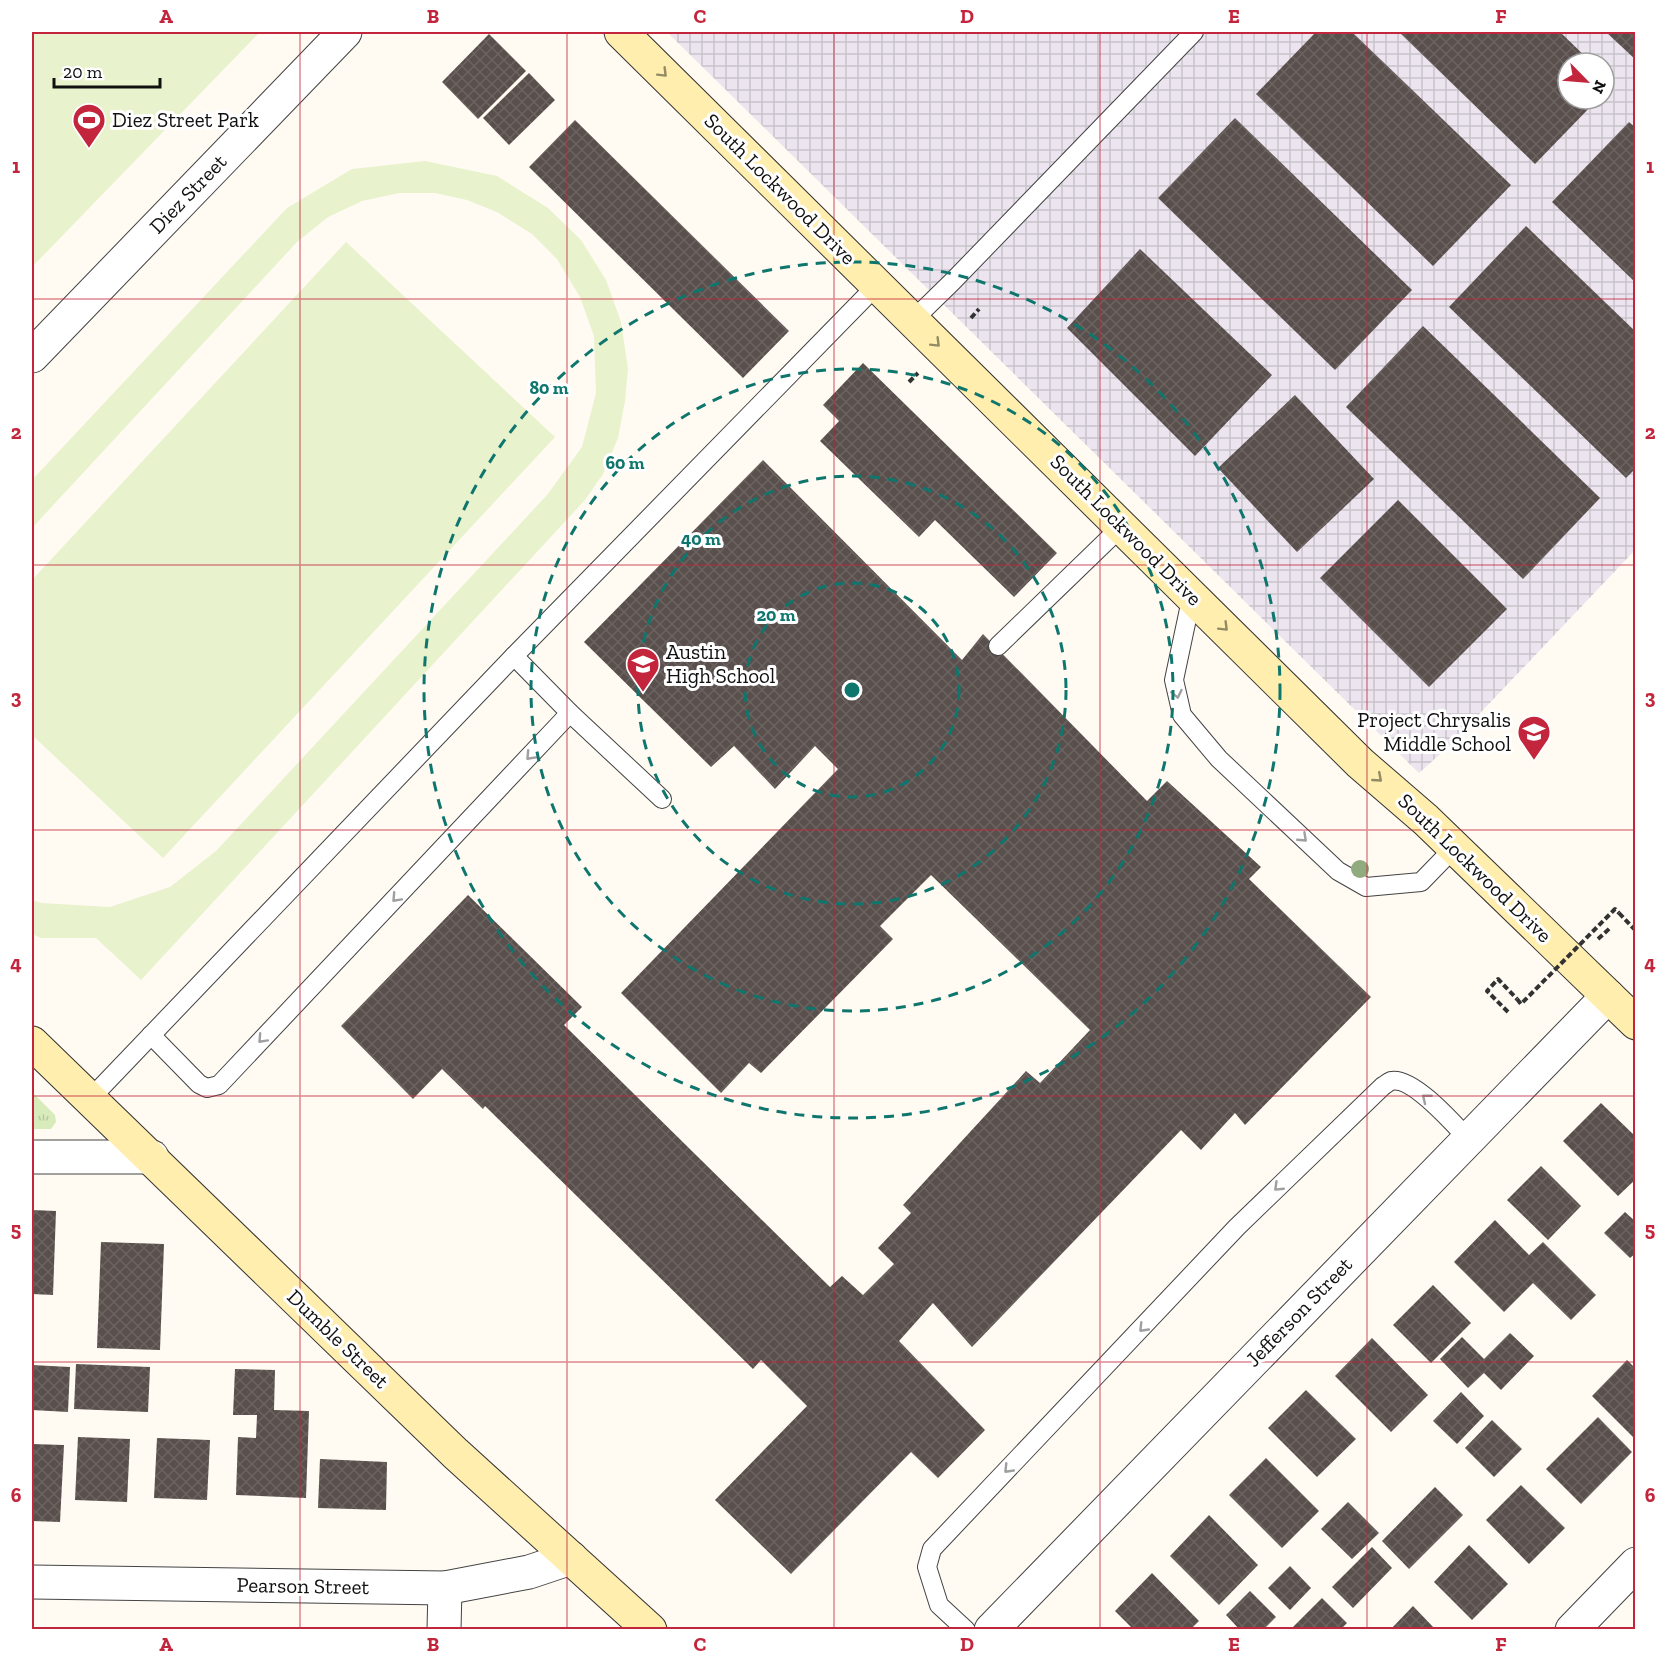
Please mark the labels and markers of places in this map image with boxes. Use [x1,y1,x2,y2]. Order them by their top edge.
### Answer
sports icon: Diez Street Park [71,102,107,149]
place label: Diez Street Park [112,107,259,132]
place label: Austin High School [666,639,776,688]
school or university icon: Austin High School [625,646,661,693]
centre of rings [842,680,862,700]
place label: Project Chrysalis Middle School [1357,707,1511,756]
school or university icon: Project Chrysalis Middle School [1516,714,1552,761]

